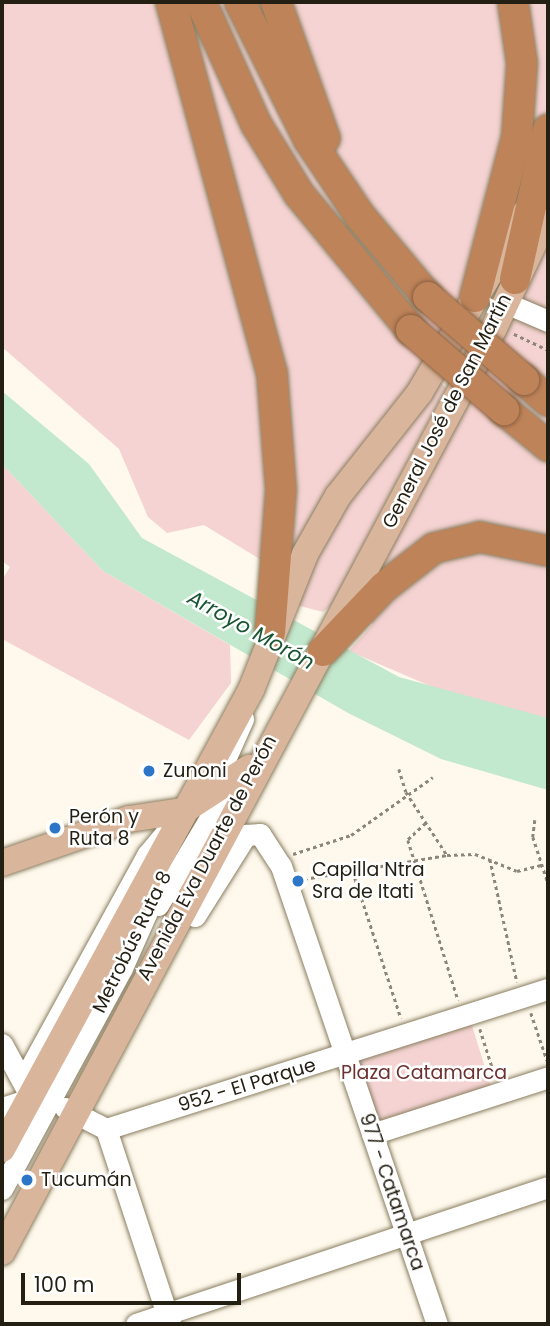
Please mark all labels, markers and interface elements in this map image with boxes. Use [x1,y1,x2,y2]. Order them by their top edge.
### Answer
street label: General José de San Martín [378,290,516,532]
water label: Arroyo Morón [183,585,319,675]
street label: Avenida Eva Duarte de Perón [133,732,281,984]
place label: Zunoni [163,760,227,782]
marker: Zunoni [141,763,157,779]
place label: Perón y Ruta 8 [69,806,139,850]
marker: Perón y Ruta 8 [47,820,63,836]
place label: Capilla Ntra Sra de Itati [312,859,424,903]
street label: Metrobús Ruta 8 [88,867,176,1017]
marker: Capilla Ntra Sra de Itati [290,873,306,889]
street label: 952 - El Parque [175,1053,319,1117]
park label: Plaza Catamarca [341,1062,507,1084]
street label: 977 - Catamarca [354,1111,430,1273]
place label: Tucumán [41,1169,132,1191]
marker: Tucumán [19,1172,35,1188]
scale bar [24,1260,245,1304]
text: 100 m [34,1270,94,1299]

